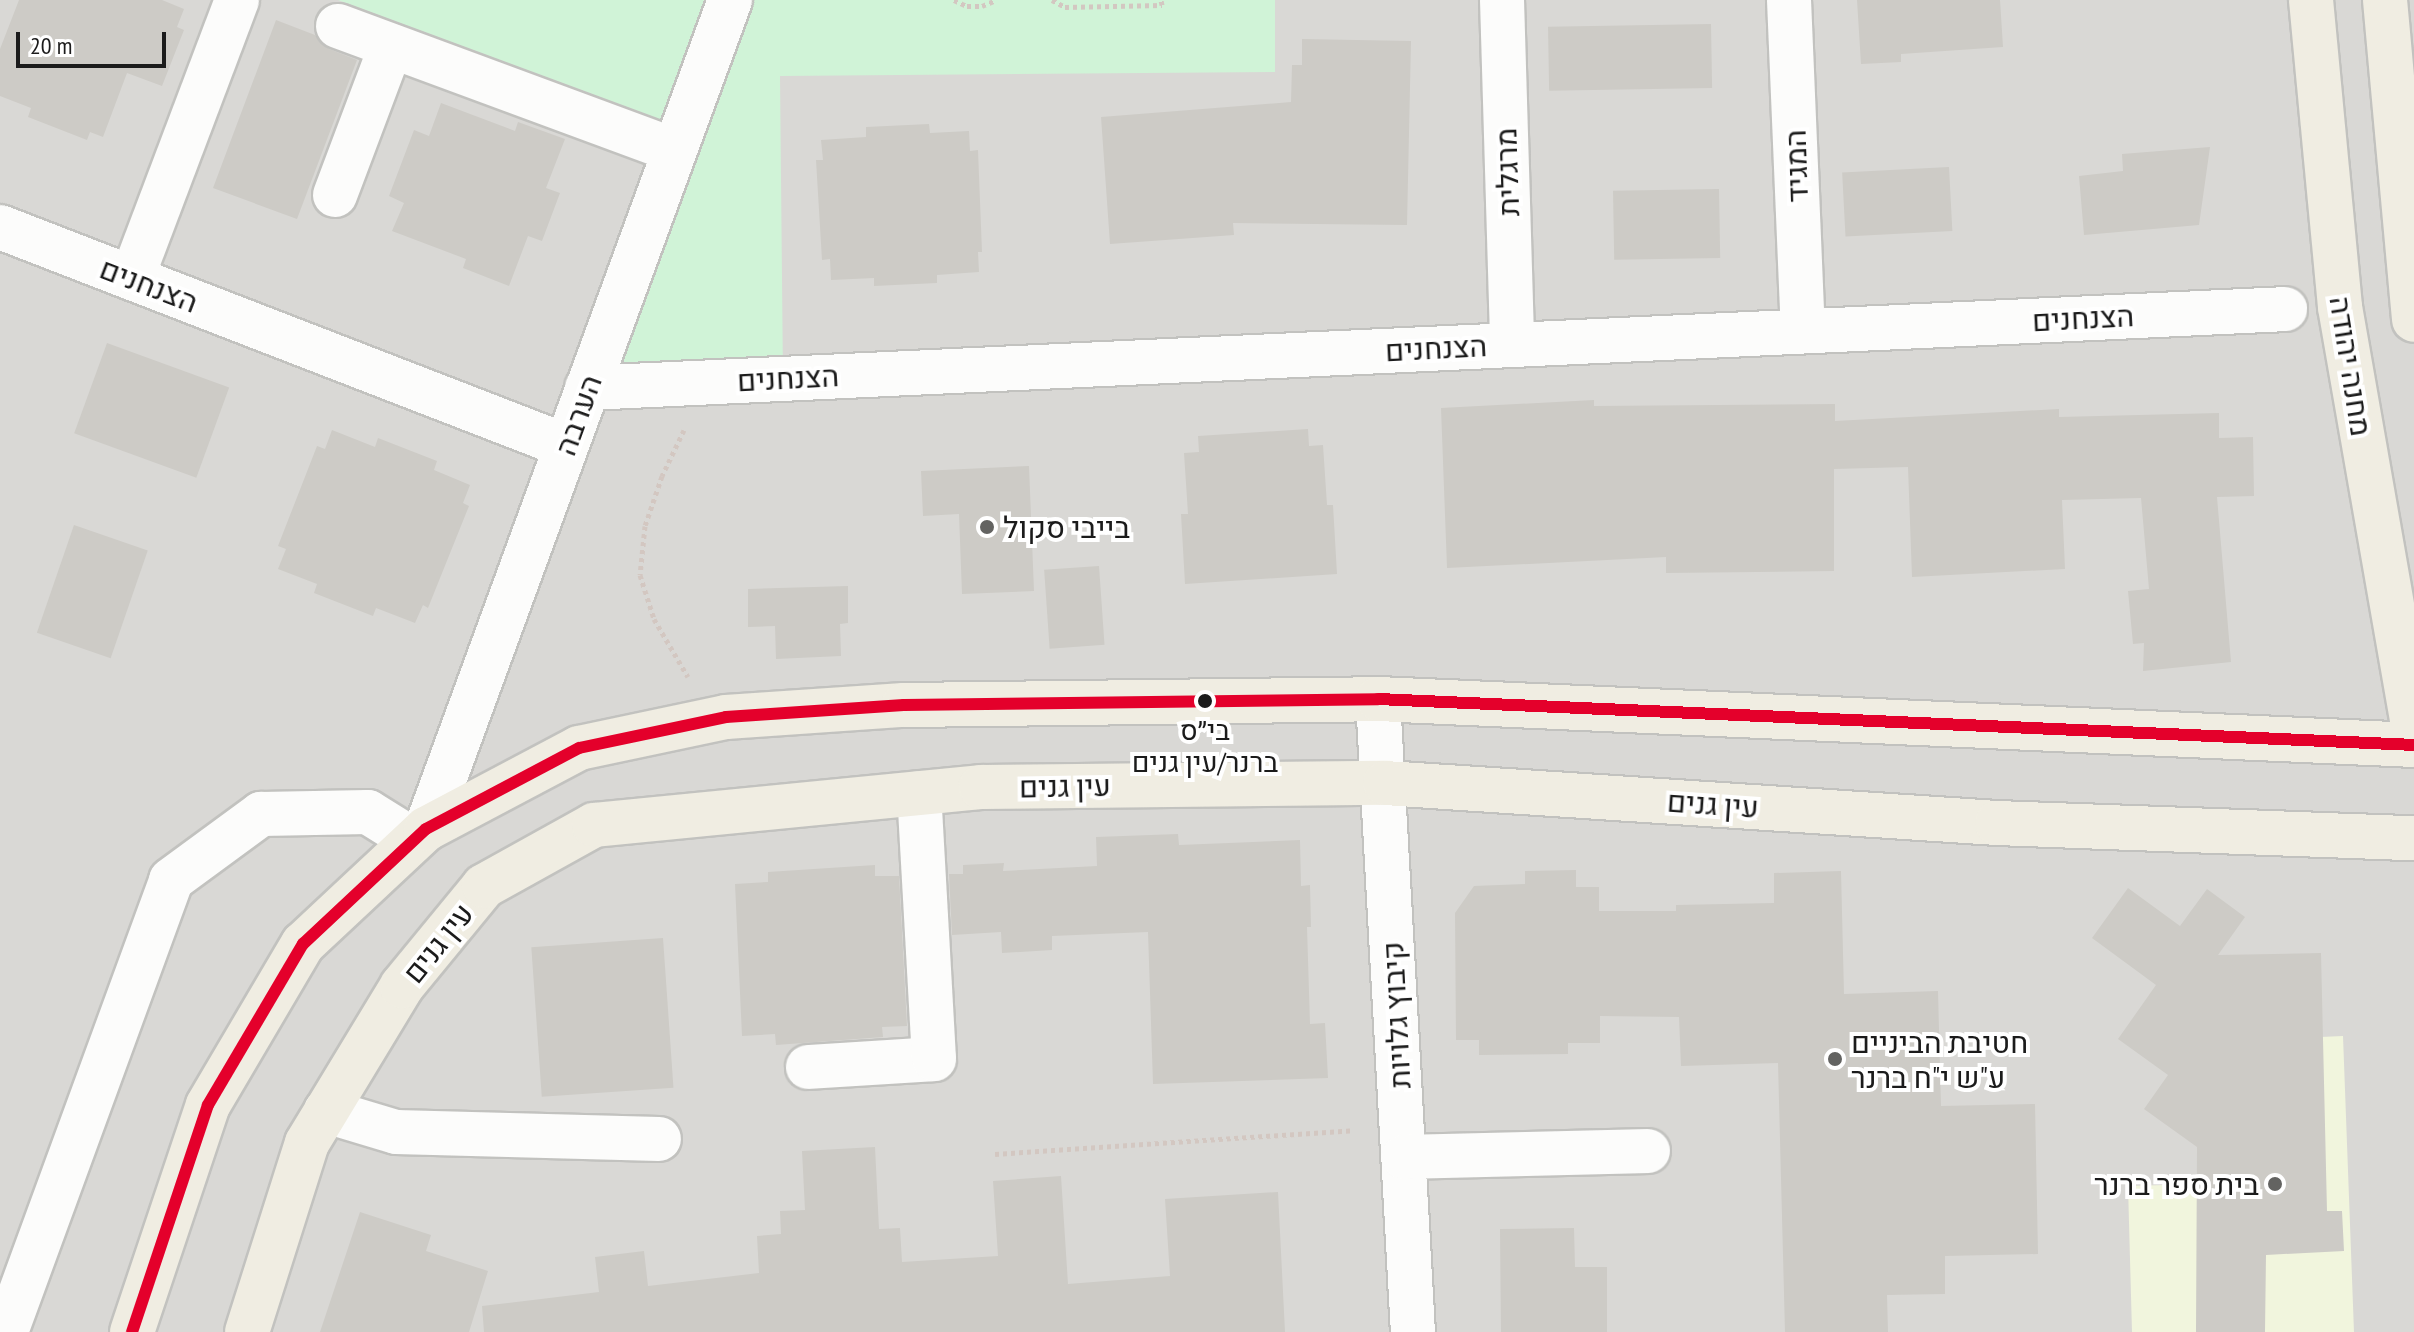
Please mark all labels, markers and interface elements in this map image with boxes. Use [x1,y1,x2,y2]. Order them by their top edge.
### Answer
scale bar [20,16,170,66]
text: 20 m [30,30,72,61]
street label: מרגלית [1487,127,1527,217]
street label: המגיד [1777,129,1815,203]
street label: הצנחנים [95,250,203,320]
street label: מחנה יהודה [2322,294,2380,438]
street label: הצנחנים [2031,297,2135,339]
street label: הצנחנים [1384,327,1488,369]
street label: הצנחנים [736,357,840,399]
street label: הערבה [547,370,609,460]
place label: בייבי סקול [1003,509,1130,545]
marker: בייבי סקול [978,518,996,536]
marker: בי״ס ברנר/עין גנים [1197,693,1213,709]
place label: בי״ס ברנר/עין גנים [1132,713,1278,779]
street label: עין גנים [1019,767,1111,805]
street label: עין גנים [1666,783,1760,825]
street label: עין גנים [395,896,481,990]
street label: קיבוץ גלויות [1374,941,1418,1089]
place label: חטיבת הביניים ע"ש י"ח ברנר [1851,1024,2028,1094]
marker: חטיבת הביניים ע"ש י"ח ברנר [1826,1050,1844,1068]
place label: בית ספר ברנר [2094,1166,2259,1202]
marker: בית ספר ברנר [2266,1175,2284,1193]

